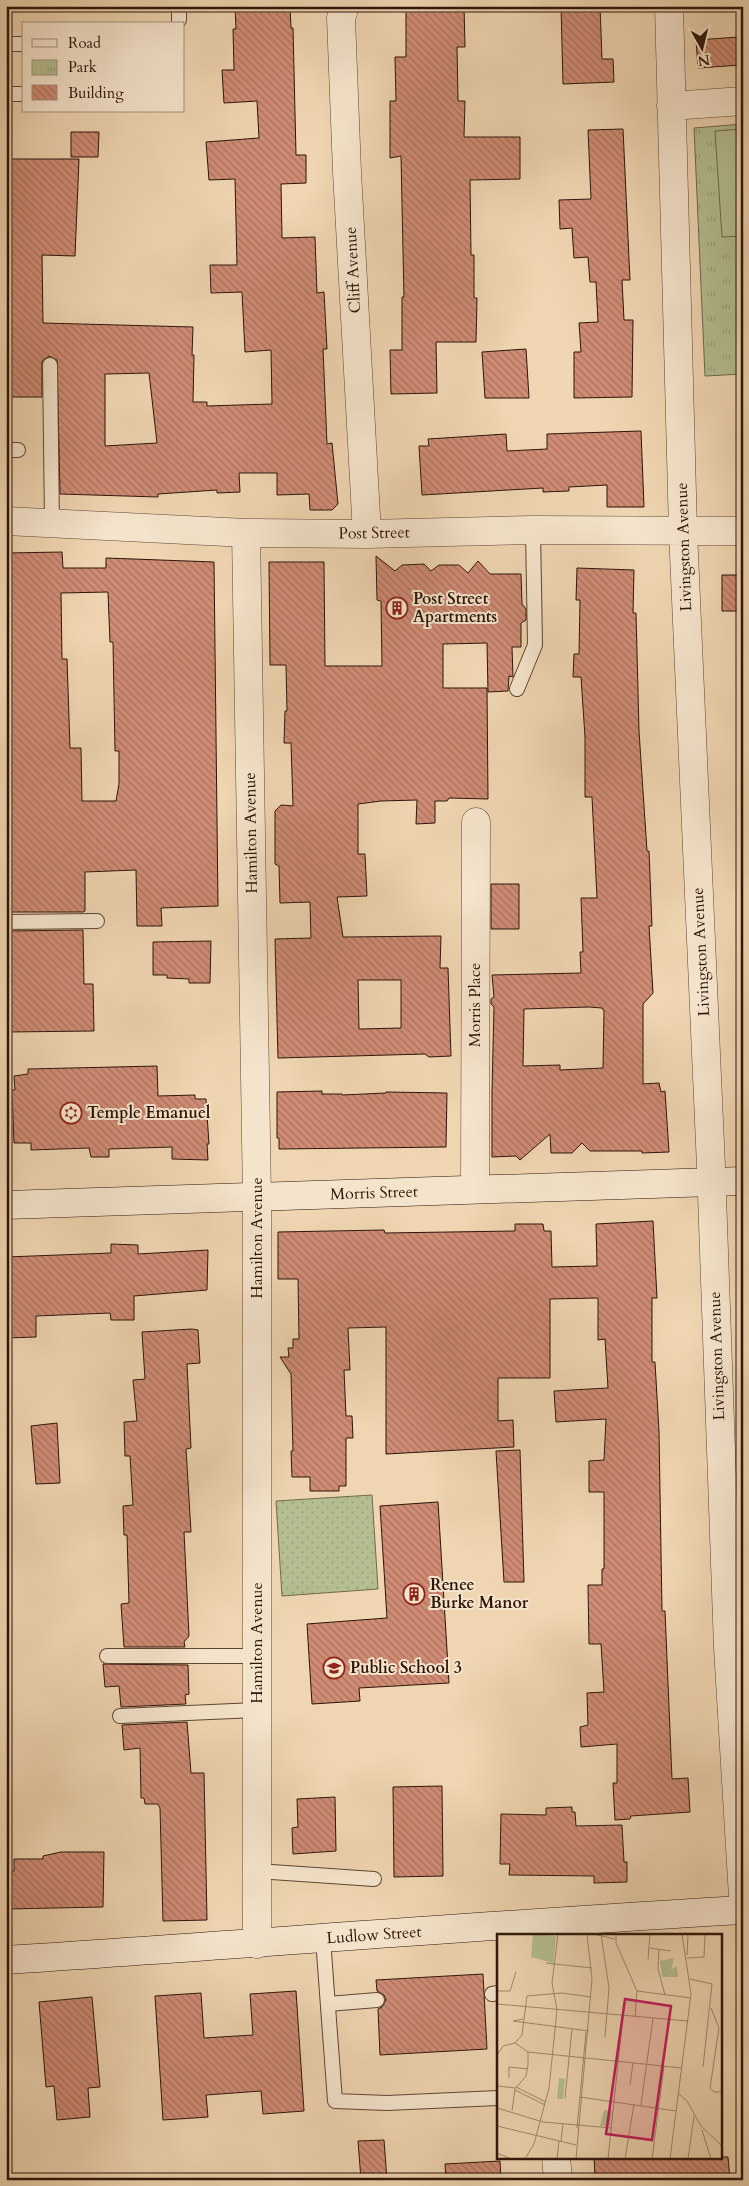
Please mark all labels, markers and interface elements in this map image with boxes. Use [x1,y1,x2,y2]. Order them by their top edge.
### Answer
legend [22,22,185,112]
north arrow [676,22,726,72]
text: Road [68,33,101,53]
text: N [696,50,711,71]
text: Park [68,57,97,77]
text: Building [68,83,124,103]
street label: Cliff Avenue [340,226,366,314]
street label: Livingston Avenue [671,482,697,612]
street label: Post Street [338,521,410,545]
place label: Post Street Apartments [413,588,497,628]
building icon: Post Street Apartments [385,596,409,620]
street label: Hamilton Avenue [239,772,263,894]
street label: Livingston Avenue [687,887,715,1017]
street label: Morris Place [464,963,486,1047]
synagogue icon: Temple Emanuel [59,1101,83,1125]
place label: Temple Emanuel [87,1102,211,1124]
street label: Hamilton Avenue [246,1177,268,1299]
street label: Morris Street [330,1180,418,1206]
street label: Livingston Avenue [704,1291,730,1421]
place label: Renee Burke Manor [430,1574,529,1614]
street label: Hamilton Avenue [246,1582,268,1704]
building icon: Renee Burke Manor [402,1582,426,1606]
school or university icon: Public School 3 [322,1656,346,1680]
place label: Public School 3 [350,1657,462,1679]
street label: Ludlow Street [326,1921,422,1949]
inset map [497,1934,722,2158]

